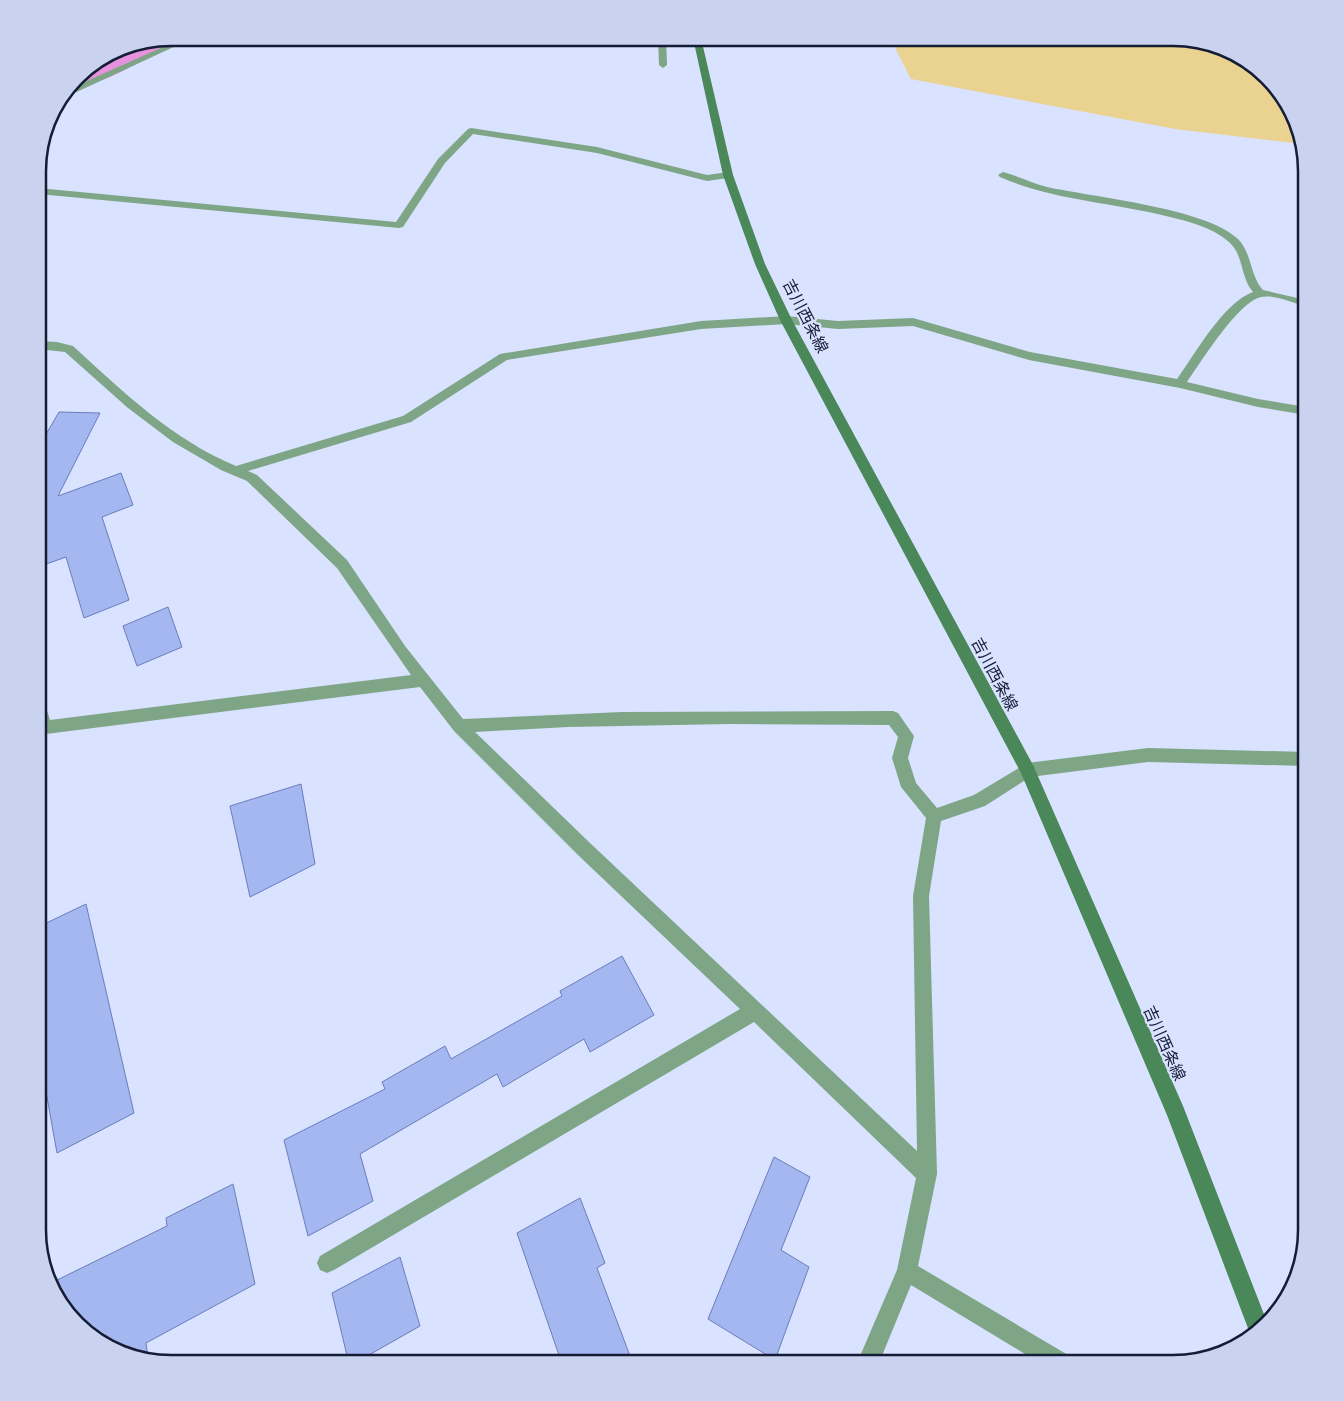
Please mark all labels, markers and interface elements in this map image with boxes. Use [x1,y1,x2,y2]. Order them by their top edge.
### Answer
street label: 吉川西条線 [779,276,833,356]
street label: 吉川西条線 [967,634,1023,714]
street label: 吉川西条線 [1140,1002,1190,1084]

